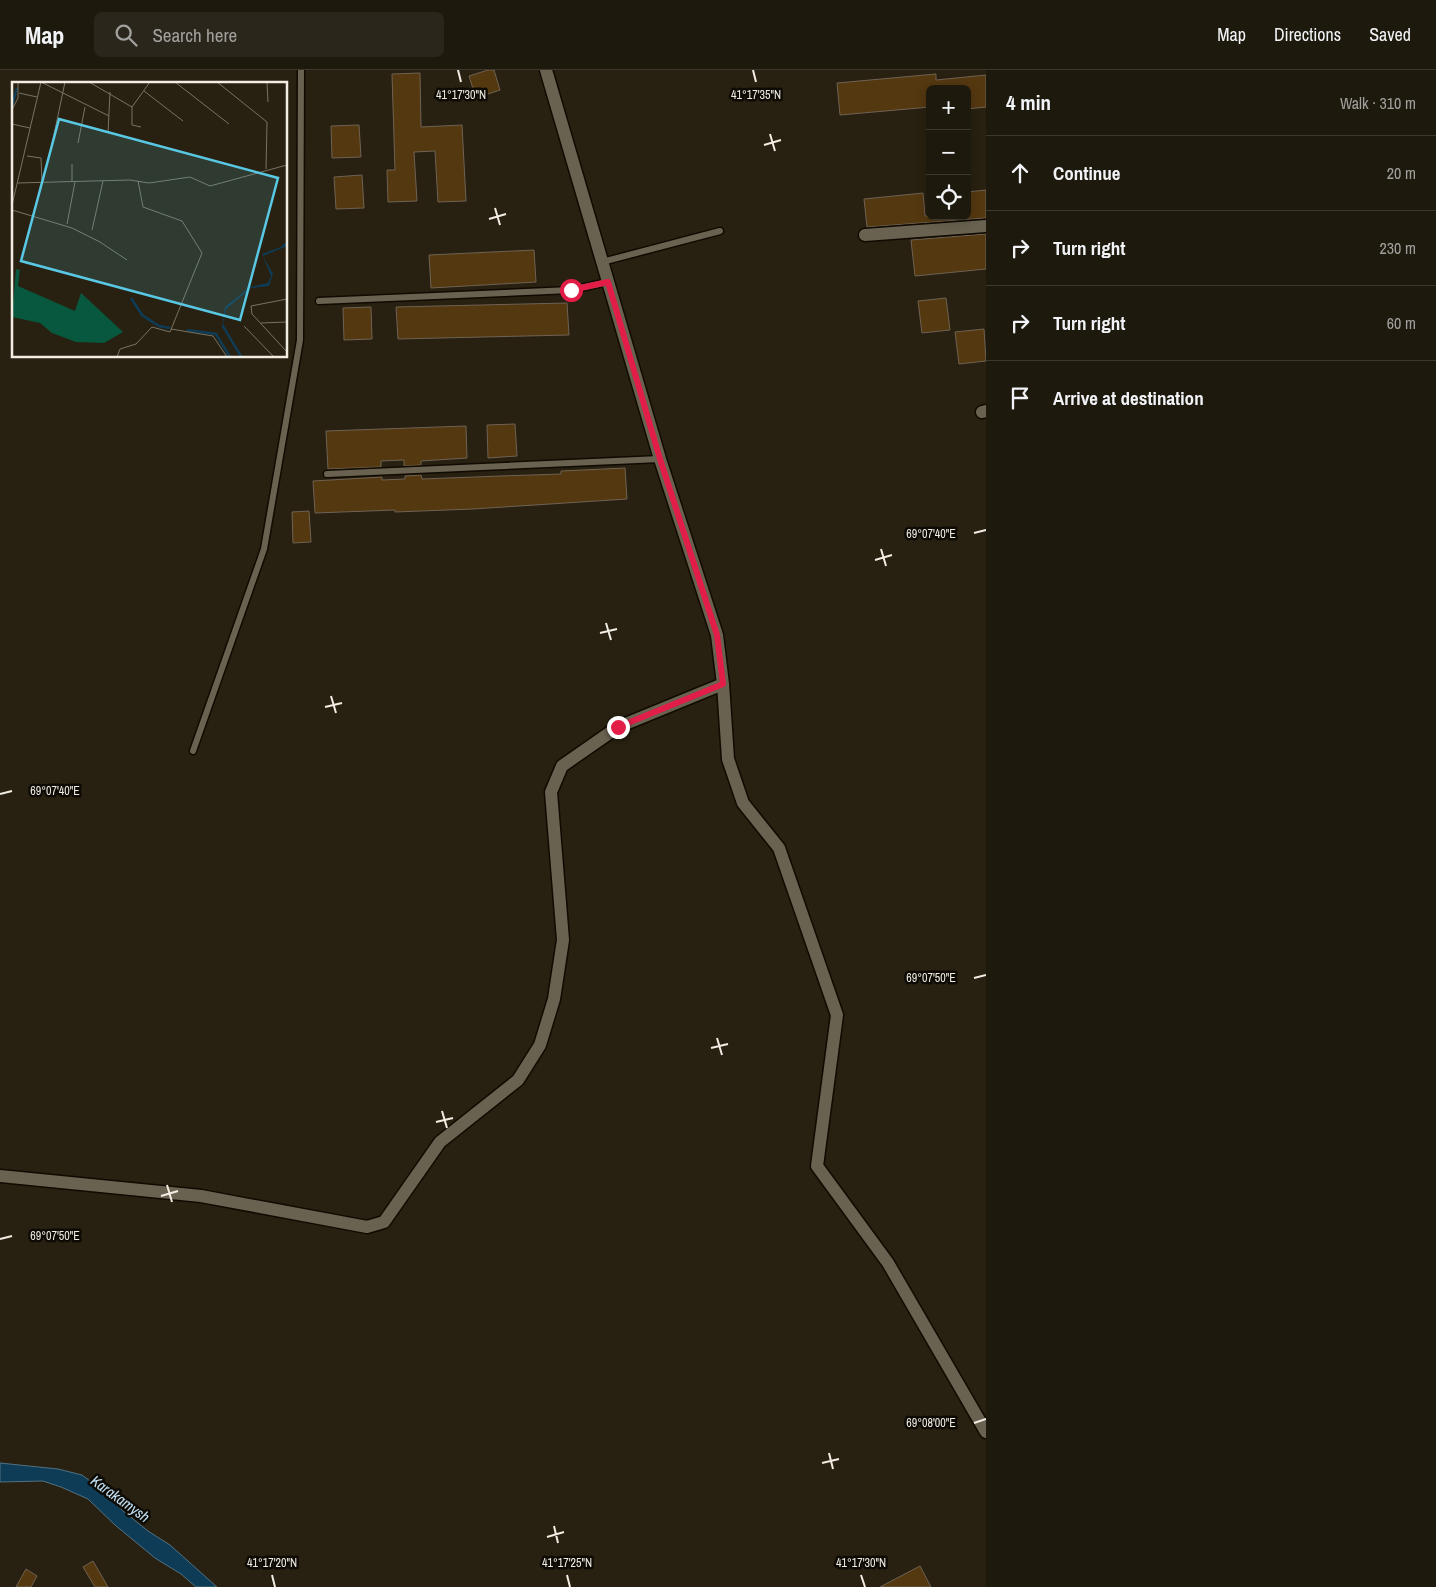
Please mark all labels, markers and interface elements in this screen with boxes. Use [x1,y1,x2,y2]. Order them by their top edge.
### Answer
search box [94,12,444,57]
text: Map [25,19,64,51]
icon: search [112,21,140,49]
text: Search here [152,22,237,48]
text: Map [1217,22,1246,47]
text: Directions [1274,22,1341,47]
text: Saved [1369,22,1411,47]
inset map [12,82,288,358]
map controls [926,85,971,220]
button: + [926,85,971,130]
text: 41°17'30"N [436,87,486,103]
text: 41°17'35"N [731,87,781,103]
text: 4 min [1006,88,1051,117]
text: Walk · 310 m [1340,92,1416,114]
button: − [926,130,971,175]
icon: ahead [1006,159,1034,187]
text: Continue [1053,160,1121,186]
text: 20 m [1387,162,1416,184]
button: locate [926,175,971,220]
icon: right [1006,234,1034,262]
text: Turn right [1053,235,1125,261]
text: 230 m [1380,237,1416,259]
route start [560,279,583,302]
icon: right [1006,309,1034,337]
text: Turn right [1053,310,1125,336]
text: 60 m [1387,312,1416,334]
icon: arrive [1006,384,1034,412]
text: Arrive at destination [1053,385,1204,411]
text: 69°07'40"E [906,526,956,542]
route end [607,716,630,739]
text: 69°07'40"E [30,783,80,799]
text: 69°07'50"E [906,970,956,986]
text: 69°07'50"E [30,1228,80,1244]
text: 69°08'00"E [906,1415,956,1431]
water label: Karakamysh [86,1470,154,1527]
text: 41°17'20"N [247,1555,297,1571]
text: 41°17'25"N [542,1555,592,1571]
text: 41°17'30"N [836,1555,886,1571]

